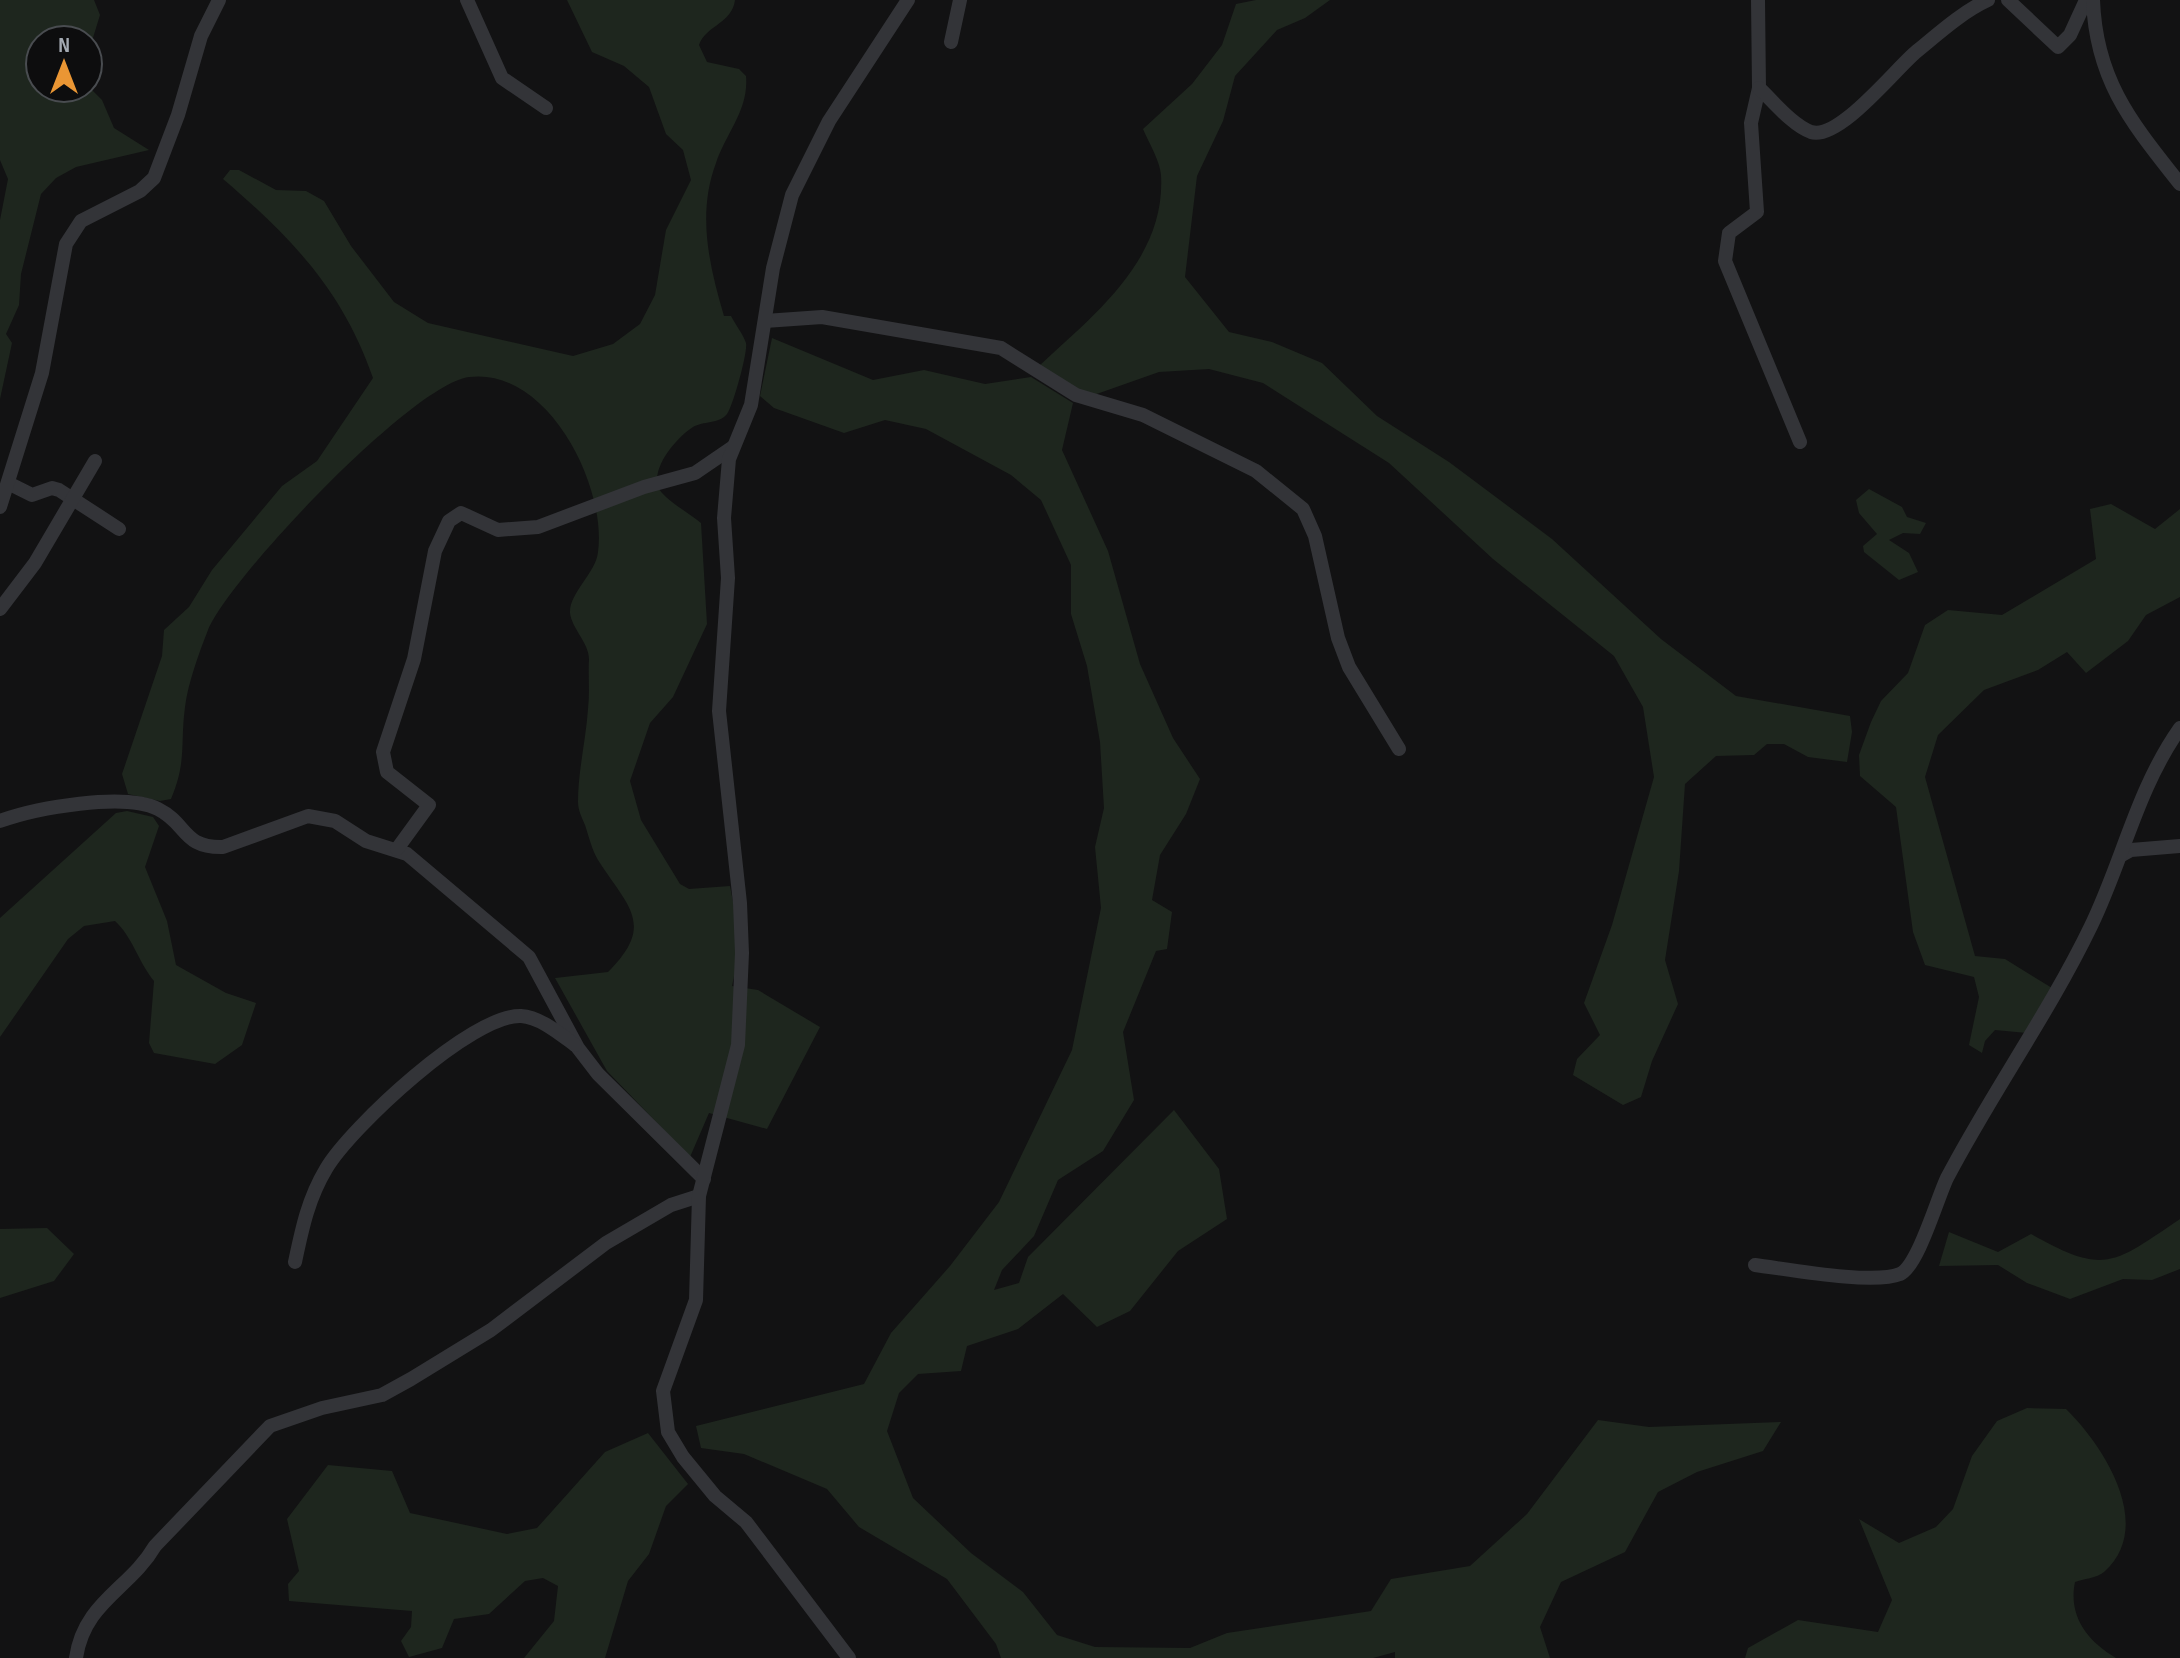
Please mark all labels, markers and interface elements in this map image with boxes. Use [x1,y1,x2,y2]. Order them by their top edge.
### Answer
north arrow [24,24,104,104]
text: N [58,32,70,59]

